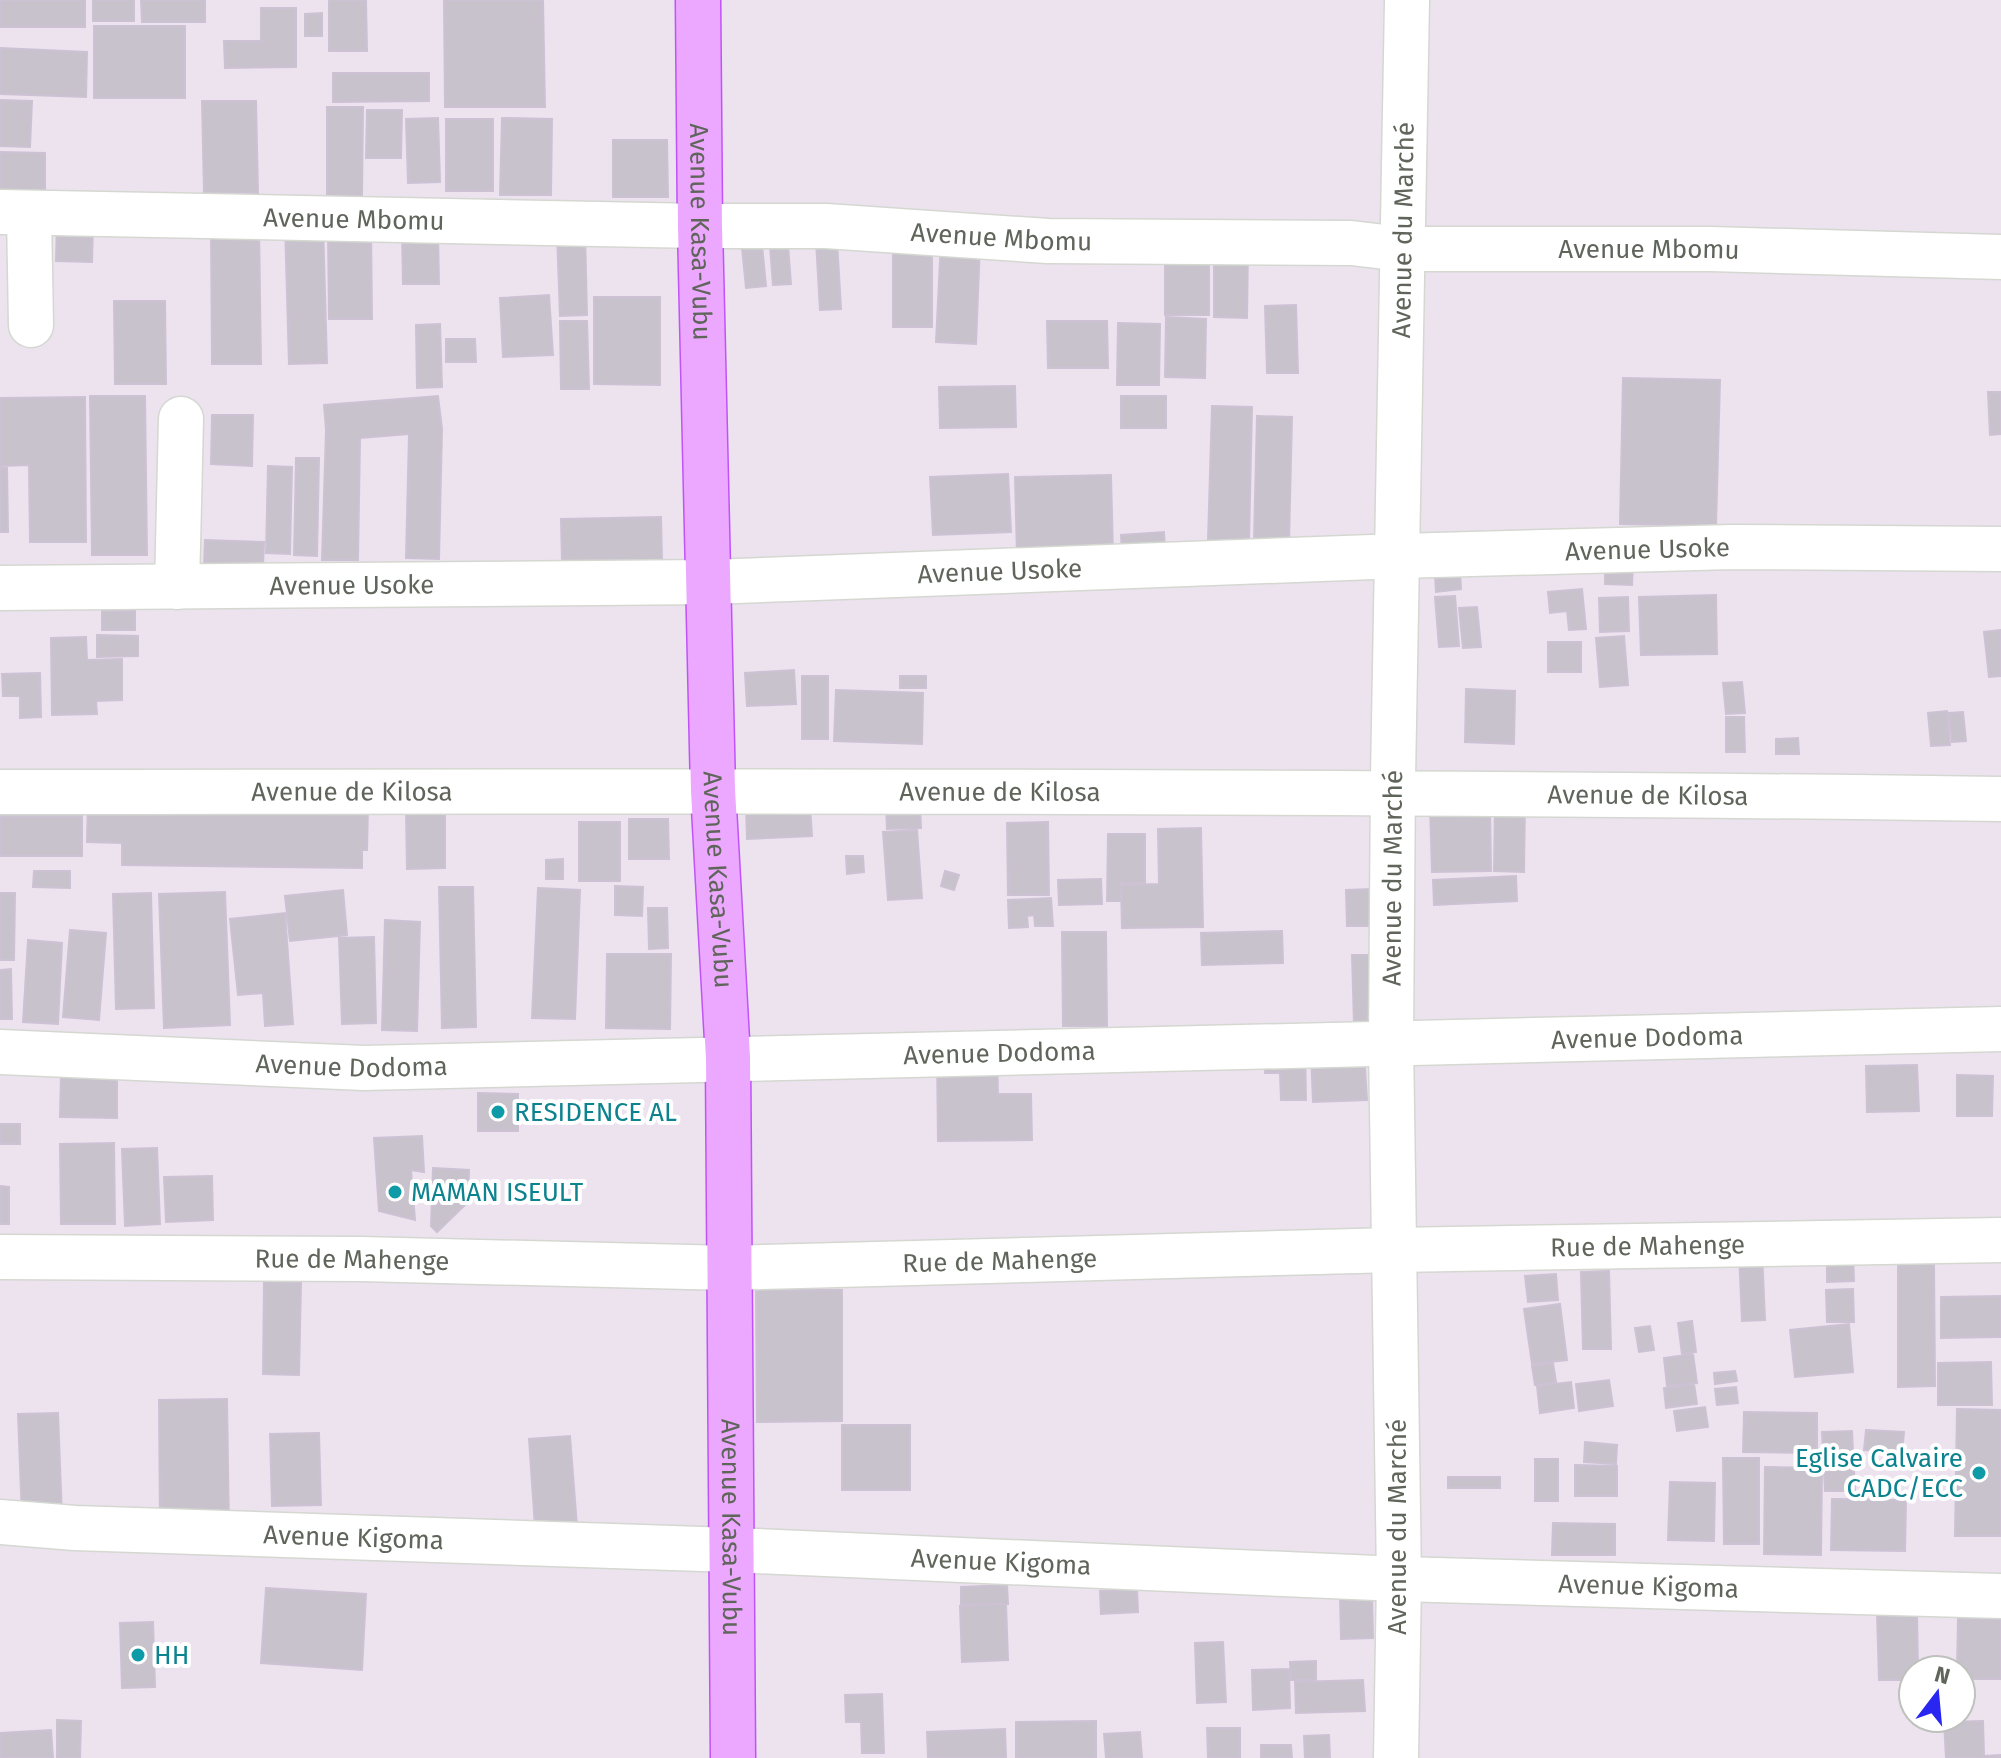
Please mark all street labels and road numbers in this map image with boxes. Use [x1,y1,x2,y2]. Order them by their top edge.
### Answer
street label: Avenue du Marché [1385,122,1420,339]
street label: Avenue Kasa-Vubu [684,123,718,341]
street label: Avenue Mbomu [263,202,445,236]
street label: Avenue Mbomu [910,216,1092,257]
street label: Avenue Mbomu [1558,233,1740,265]
street label: Avenue Usoke [1565,532,1730,567]
street label: Avenue Usoke [917,552,1083,590]
street label: Avenue Usoke [269,569,435,601]
street label: Avenue du Marché [1376,770,1409,986]
street label: Avenue Kasa-Vubu [697,771,740,989]
street label: Avenue de Kilosa [251,776,453,807]
street label: Avenue de Kilosa [899,776,1101,808]
street label: Avenue de Kilosa [1547,779,1749,812]
street label: Avenue Dodoma [1551,1020,1744,1055]
street label: Avenue Dodoma [903,1035,1096,1071]
street label: Avenue Dodoma [255,1048,448,1084]
street label: Rue de Mahenge [1550,1229,1745,1263]
street label: Rue de Mahenge [254,1243,450,1277]
street label: Rue de Mahenge [902,1243,1098,1279]
street label: Avenue Kasa-Vubu [715,1419,748,1636]
street label: Avenue du Marché [1382,1419,1413,1635]
street label: Avenue Kigoma [263,1519,444,1556]
street label: Avenue Kigoma [910,1542,1092,1581]
street label: Avenue Kigoma [1558,1568,1739,1604]

